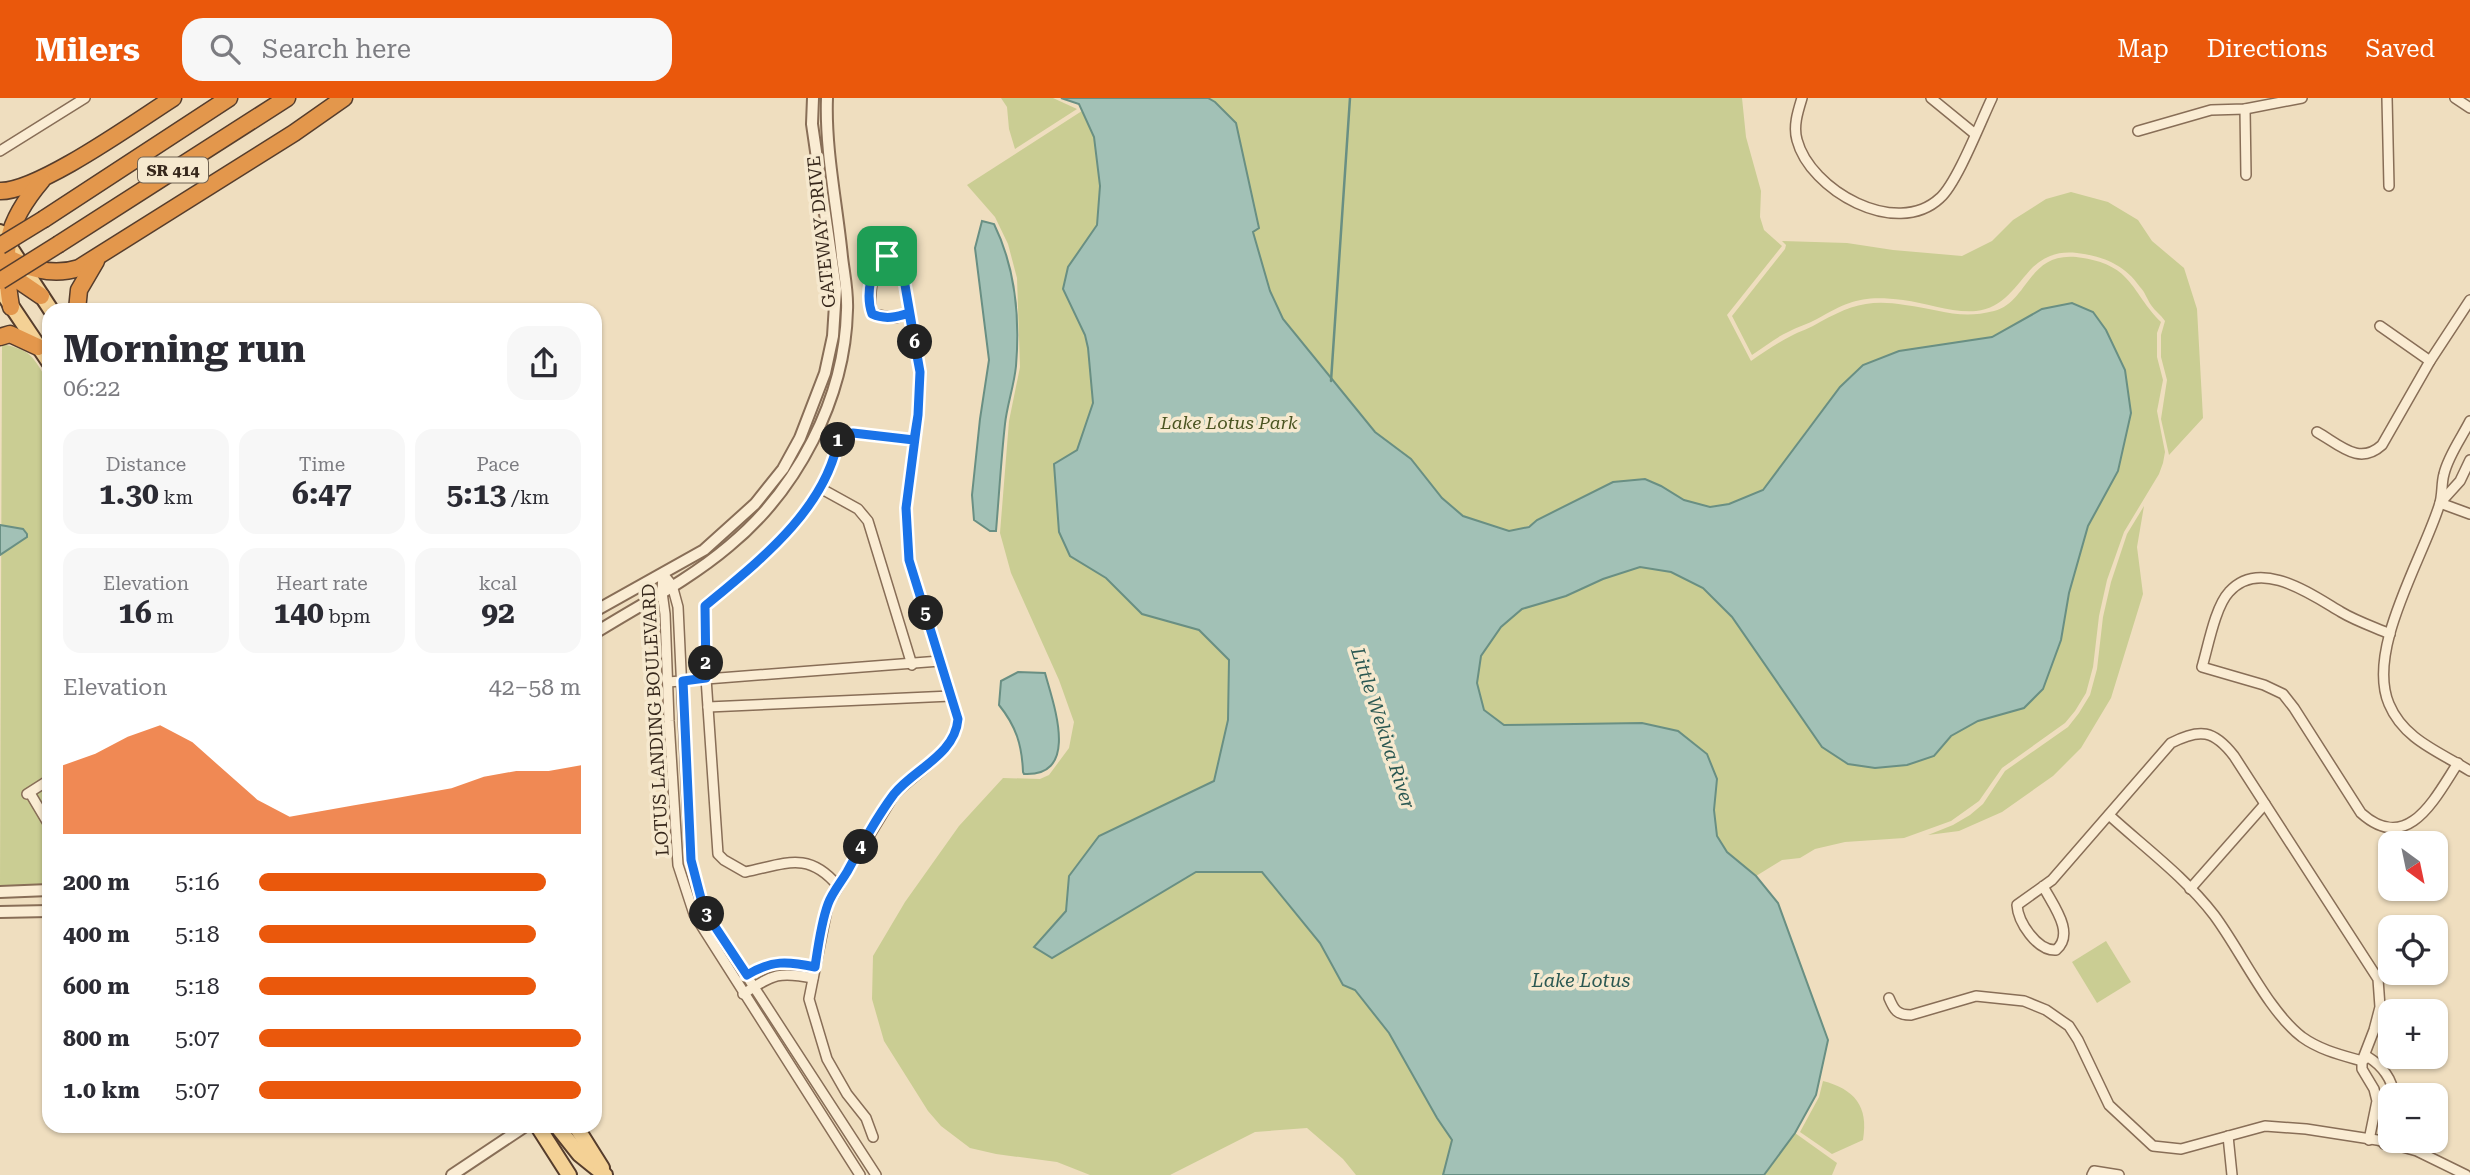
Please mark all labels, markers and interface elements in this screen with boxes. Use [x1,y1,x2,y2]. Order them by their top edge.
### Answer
search box [182,18,672,81]
text: Milers [35,30,140,69]
icon: search [206,30,244,68]
text: Search here [262,34,411,64]
text: Map [2117,35,2169,63]
text: Directions [2207,35,2327,63]
text: Saved [2365,35,2435,63]
street label: GATEWAY DRIVE [803,155,839,309]
road number: SR 414 [138,158,208,183]
pin [857,226,917,286]
icon: arrive [868,237,906,275]
pin: 6 [898,324,932,360]
button: share [507,326,581,400]
text: Morning run [63,327,306,371]
text: 6 [909,330,920,353]
text: 06:22 [63,375,120,402]
park label: Lake Lotus Park [1160,412,1298,433]
pin: 1 [820,422,856,458]
text: 1 [832,428,843,451]
text: Distance [106,453,186,476]
text: Time [299,453,345,476]
text: Pace [477,453,519,476]
text: 1.30 [99,476,159,511]
text: 6:47 [292,476,352,511]
text: 5:13 [447,476,506,511]
text: km [159,486,193,509]
text: /km [506,486,549,509]
text: Elevation [103,572,189,595]
text: Heart rate [276,572,368,595]
text: kcal [479,572,517,595]
street label: LOTUS LANDING BOULEVARD [637,583,673,857]
text: 16 [118,595,152,630]
text: 140 [273,595,324,630]
text: 92 [481,595,515,630]
pin: 5 [908,596,944,630]
text: 5 [920,601,931,624]
text: m [152,605,174,628]
text: bpm [324,605,371,628]
water label: Little Wekiva River [1346,643,1420,812]
pin: 2 [688,646,724,680]
text: 2 [700,651,711,674]
text: Elevation [63,674,167,701]
text: 42–58 m [489,674,581,701]
pin: 4 [844,830,878,864]
north arrow [2378,831,2448,901]
map controls [2378,831,2448,1153]
text: 4 [855,835,866,858]
text: 200 m [63,869,130,896]
text: 5:16 [175,869,220,896]
pin: 3 [690,896,724,932]
text: 3 [701,902,712,925]
button: locate [2378,915,2448,985]
text: 400 m [63,921,130,948]
text: 5:18 [175,921,220,948]
water label: Lake Lotus [1531,969,1630,992]
text: 600 m [63,973,130,1000]
text: 5:18 [175,973,220,1000]
button: + [2378,999,2448,1069]
text: 800 m [63,1025,130,1052]
text: 5:07 [175,1025,220,1052]
text: 1.0 km [63,1077,140,1104]
text: 5:07 [175,1077,220,1104]
button: − [2378,1083,2448,1153]

